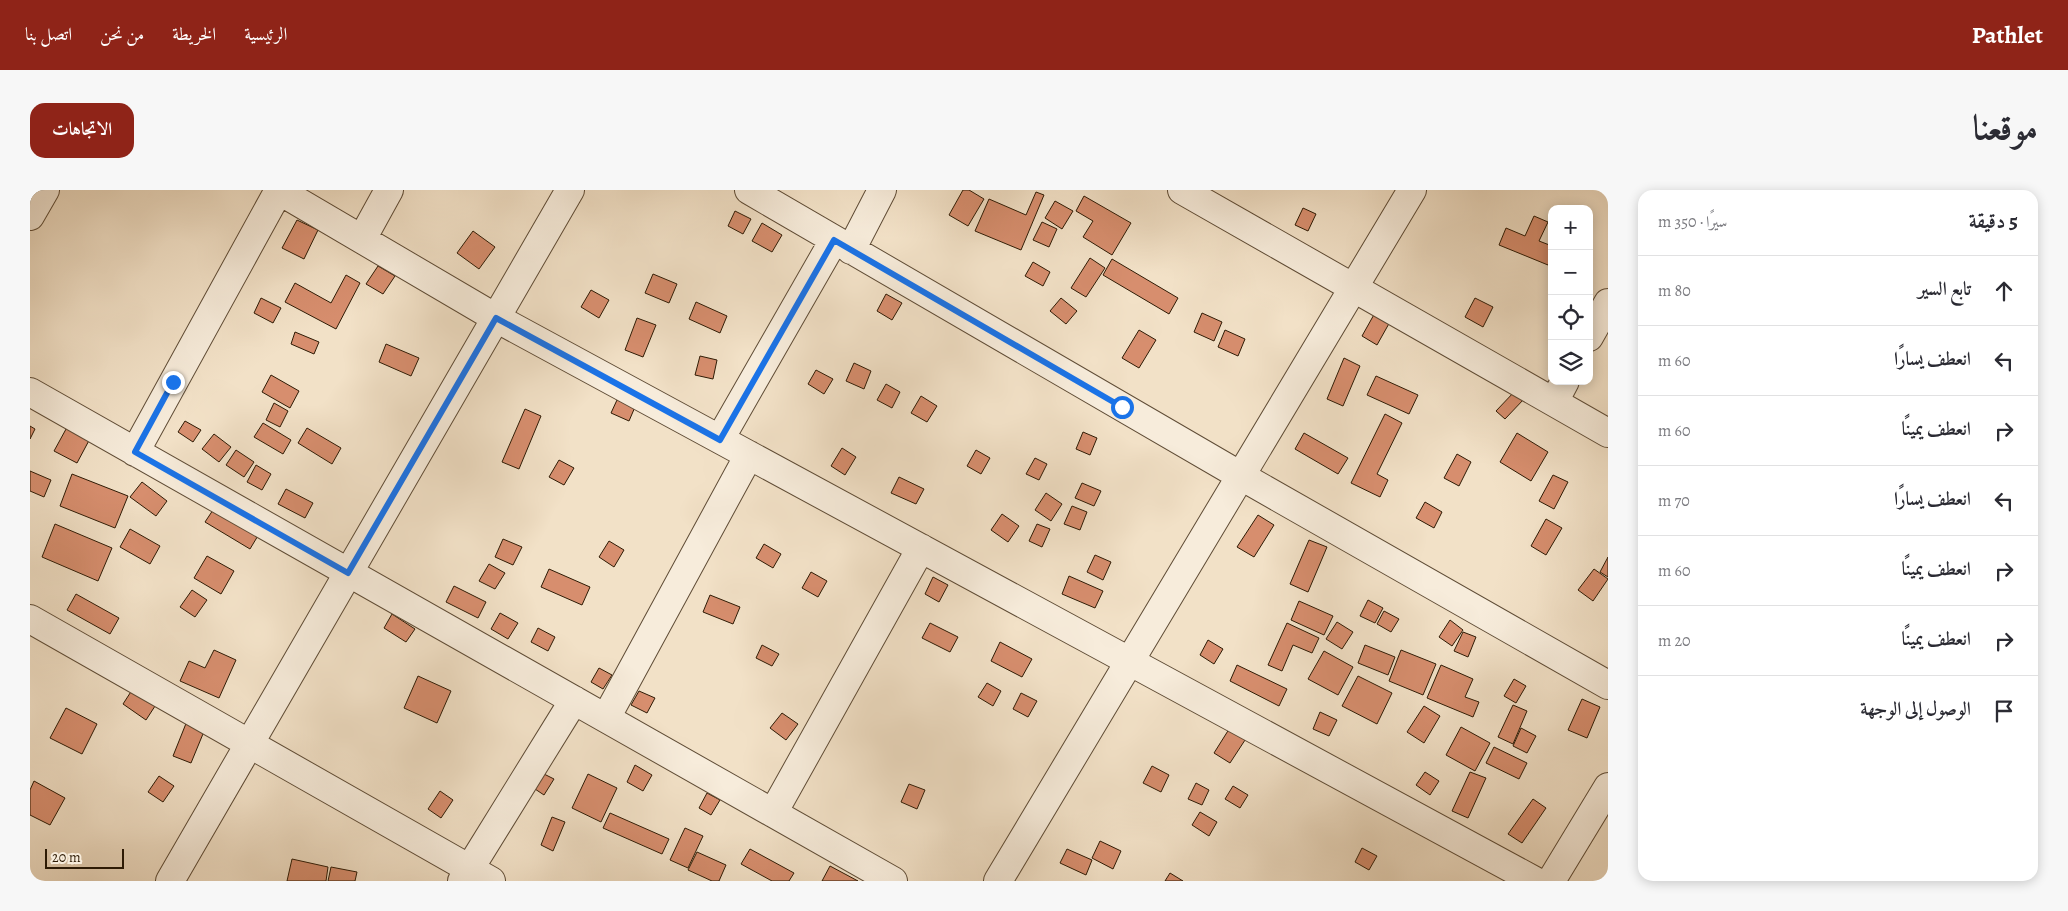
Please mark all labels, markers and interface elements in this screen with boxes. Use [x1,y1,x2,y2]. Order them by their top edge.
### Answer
text: Pathlet [1972,19,2043,51]
text: اتصل بنا [25,22,72,46]
text: من نحن [100,22,144,46]
text: الخريطة [172,22,216,46]
text: الرئيسية [244,22,287,46]
button: الاتجاهات [30,103,134,158]
text: موقعنا [1973,103,2038,151]
map controls [1548,205,1593,385]
button: + [1548,205,1593,250]
text: 5 دقيقة [1969,207,2018,235]
text: سيرًا · 350 m [1658,211,1727,233]
button: − [1548,250,1593,295]
text: تابع السير [1918,276,1971,302]
icon: ahead [1990,277,2018,305]
text: 80 m [1658,280,1691,302]
button: locate [1548,295,1593,340]
button: layers [1548,340,1593,385]
text: انعطف يسارًا [1894,346,1971,372]
icon: left [1990,347,2018,375]
text: 60 m [1658,350,1690,372]
route end [162,371,185,394]
route start [1111,396,1134,419]
text: انعطف يمينًا [1901,416,1971,442]
icon: right [1990,417,2018,445]
text: 60 m [1658,420,1690,442]
text: انعطف يسارًا [1894,486,1971,512]
icon: left [1990,487,2018,515]
text: 70 m [1658,490,1690,512]
text: انعطف يمينًا [1901,556,1971,582]
icon: right [1990,557,2018,585]
text: 60 m [1658,560,1690,582]
text: انعطف يمينًا [1901,626,1971,652]
icon: right [1990,627,2018,655]
text: 20 m [1658,630,1691,652]
text: الوصول إلى الوجهة [1860,696,1971,722]
icon: arrive [1990,697,2018,725]
scale bar [45,846,124,869]
text: 20 m [52,848,81,867]

